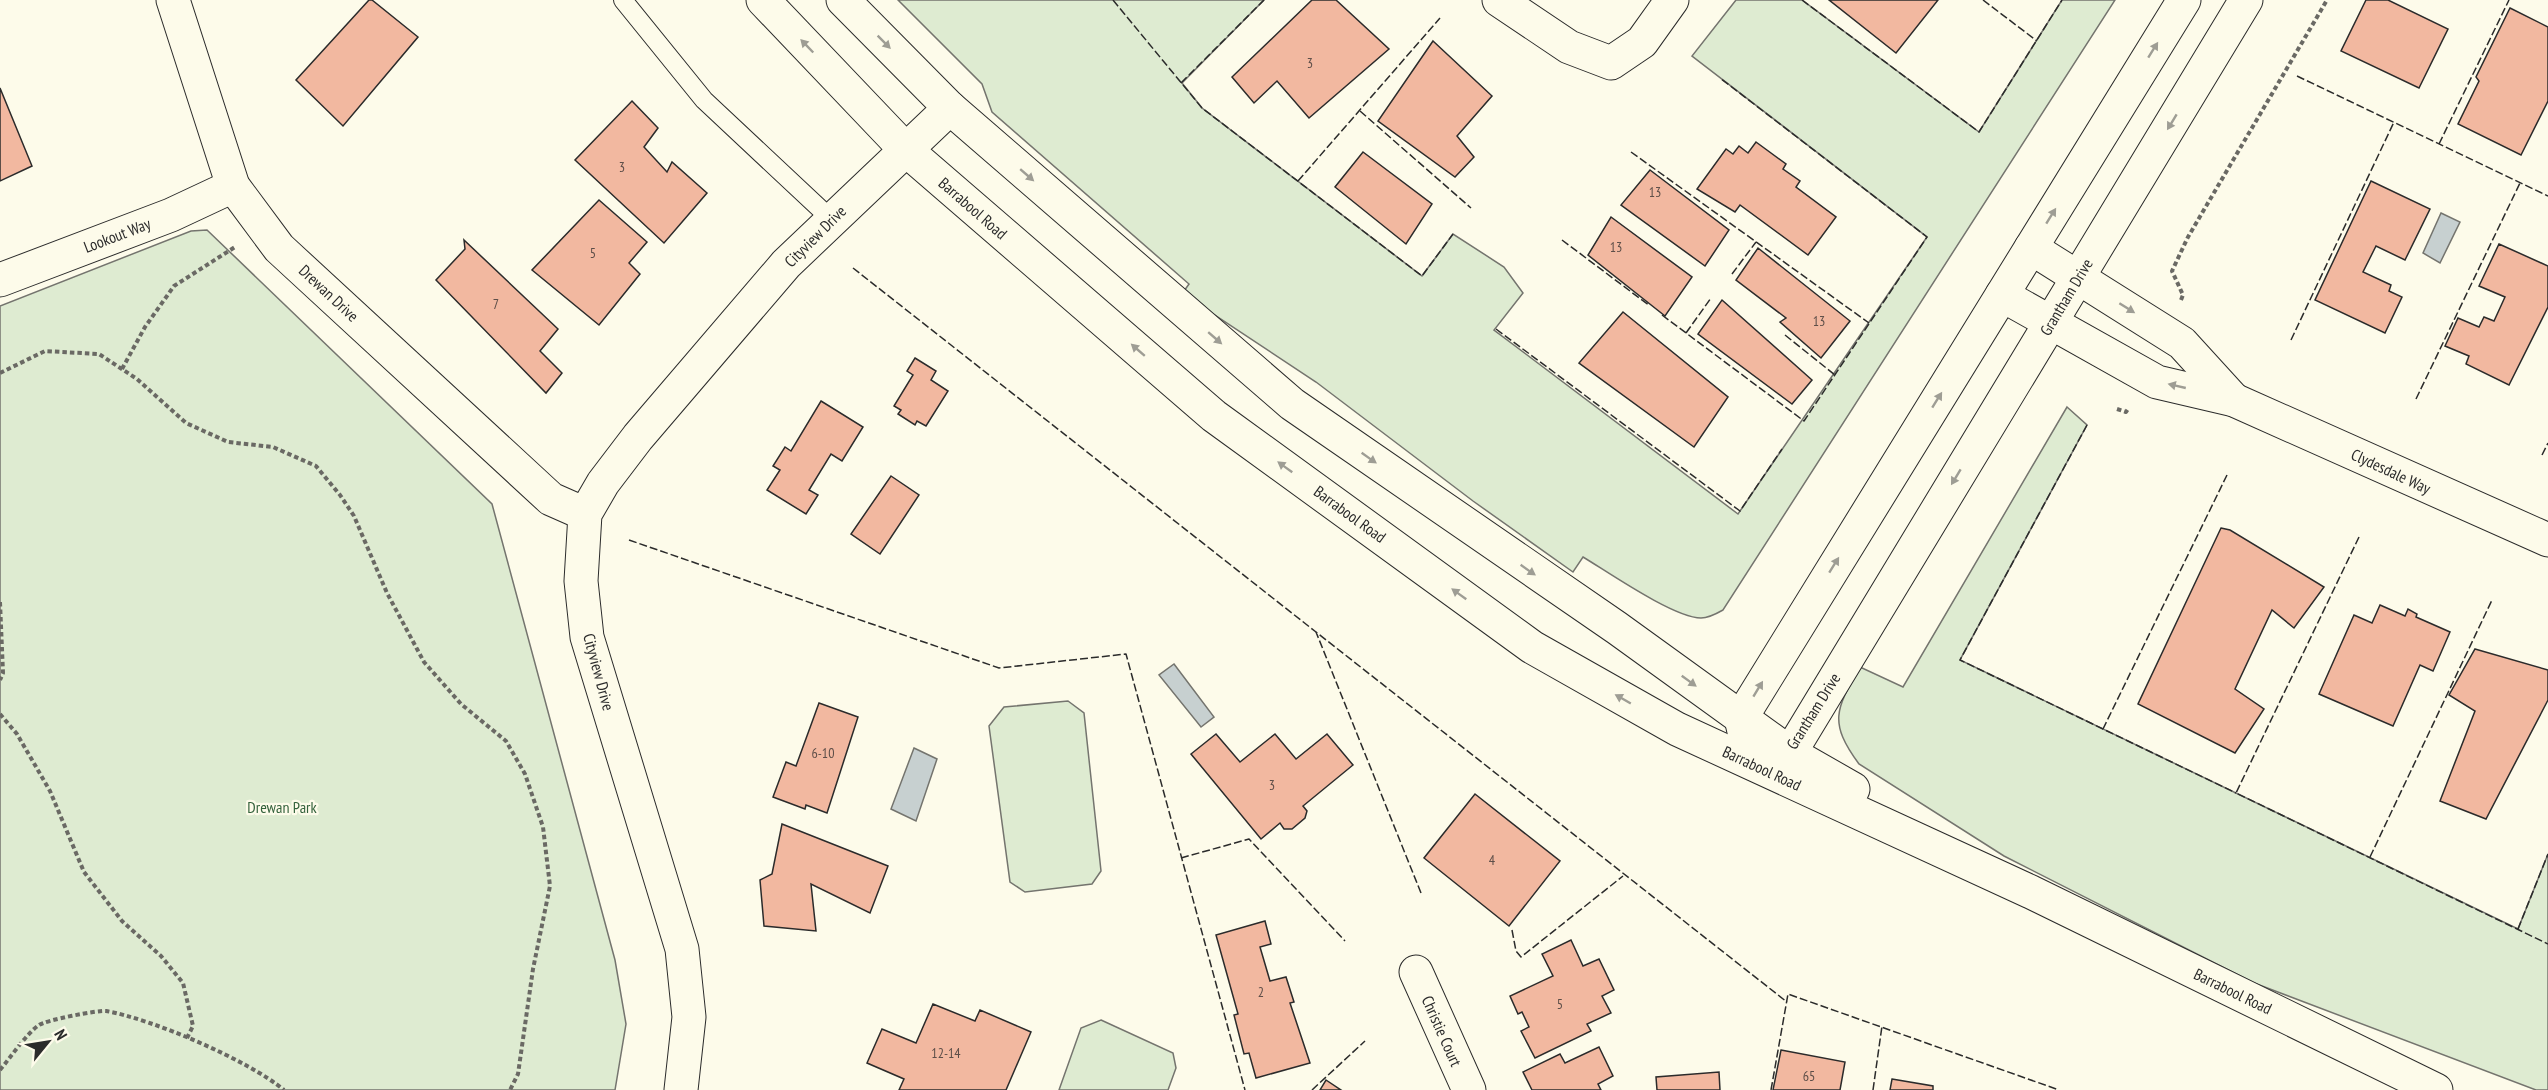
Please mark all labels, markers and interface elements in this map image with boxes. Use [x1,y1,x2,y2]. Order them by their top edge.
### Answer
one-way arrow [877,34,891,48]
one-way arrow [800,39,814,53]
one-way arrow [2147,42,2158,58]
house number: 3 [1307,54,1313,72]
one-way arrow [2167,114,2178,130]
house number: 3 [619,158,625,176]
one-way arrow [1019,168,1035,181]
street label: Barrabool Road [935,173,1011,243]
house number: 13 [1649,183,1661,201]
street label: Cityview Drive [780,201,850,271]
one-way arrow [2045,208,2056,224]
street label: Lookout Way [81,213,153,257]
house number: 13 [1610,238,1622,256]
house number: 5 [590,244,596,262]
street label: Grantham Drive [2035,255,2097,339]
street label: Drewan Drive [295,260,363,326]
house number: 7 [493,295,499,313]
one-way arrow [2119,303,2135,314]
house number: 13 [1813,312,1825,330]
one-way arrow [1207,331,1222,344]
one-way arrow [1131,344,1146,357]
one-way arrow [2168,381,2186,391]
one-way arrow [1931,392,1942,408]
street label: Clydesdale Way [2348,444,2434,498]
one-way arrow [1360,452,1376,464]
one-way arrow [1277,461,1293,473]
one-way arrow [1950,469,1961,485]
street label: Barrabool Road [1310,481,1390,547]
one-way arrow [1828,557,1839,573]
one-way arrow [1521,563,1536,575]
one-way arrow [1452,588,1468,600]
street label: Cityview Drive [579,631,619,713]
street label: Grantham Drive [1782,669,1844,753]
one-way arrow [1681,674,1696,686]
one-way arrow [1753,681,1764,697]
one-way arrow [1615,693,1631,704]
street label: Barrabool Road [1720,741,1804,795]
house number: 6-10 [812,744,834,762]
house number: 3 [1269,776,1275,794]
park label: Drewan Park [247,797,317,817]
house number: 4 [1489,851,1496,869]
street label: Barrabool Road [2191,964,2275,1018]
house number: 2 [1258,983,1264,1001]
street label: Christie Court [1418,992,1467,1070]
house number: 5 [1557,995,1563,1013]
north arrow [18,1012,78,1072]
text: N [50,1026,72,1043]
house number: 12-14 [931,1044,961,1062]
house number: 65 [1803,1067,1815,1085]

